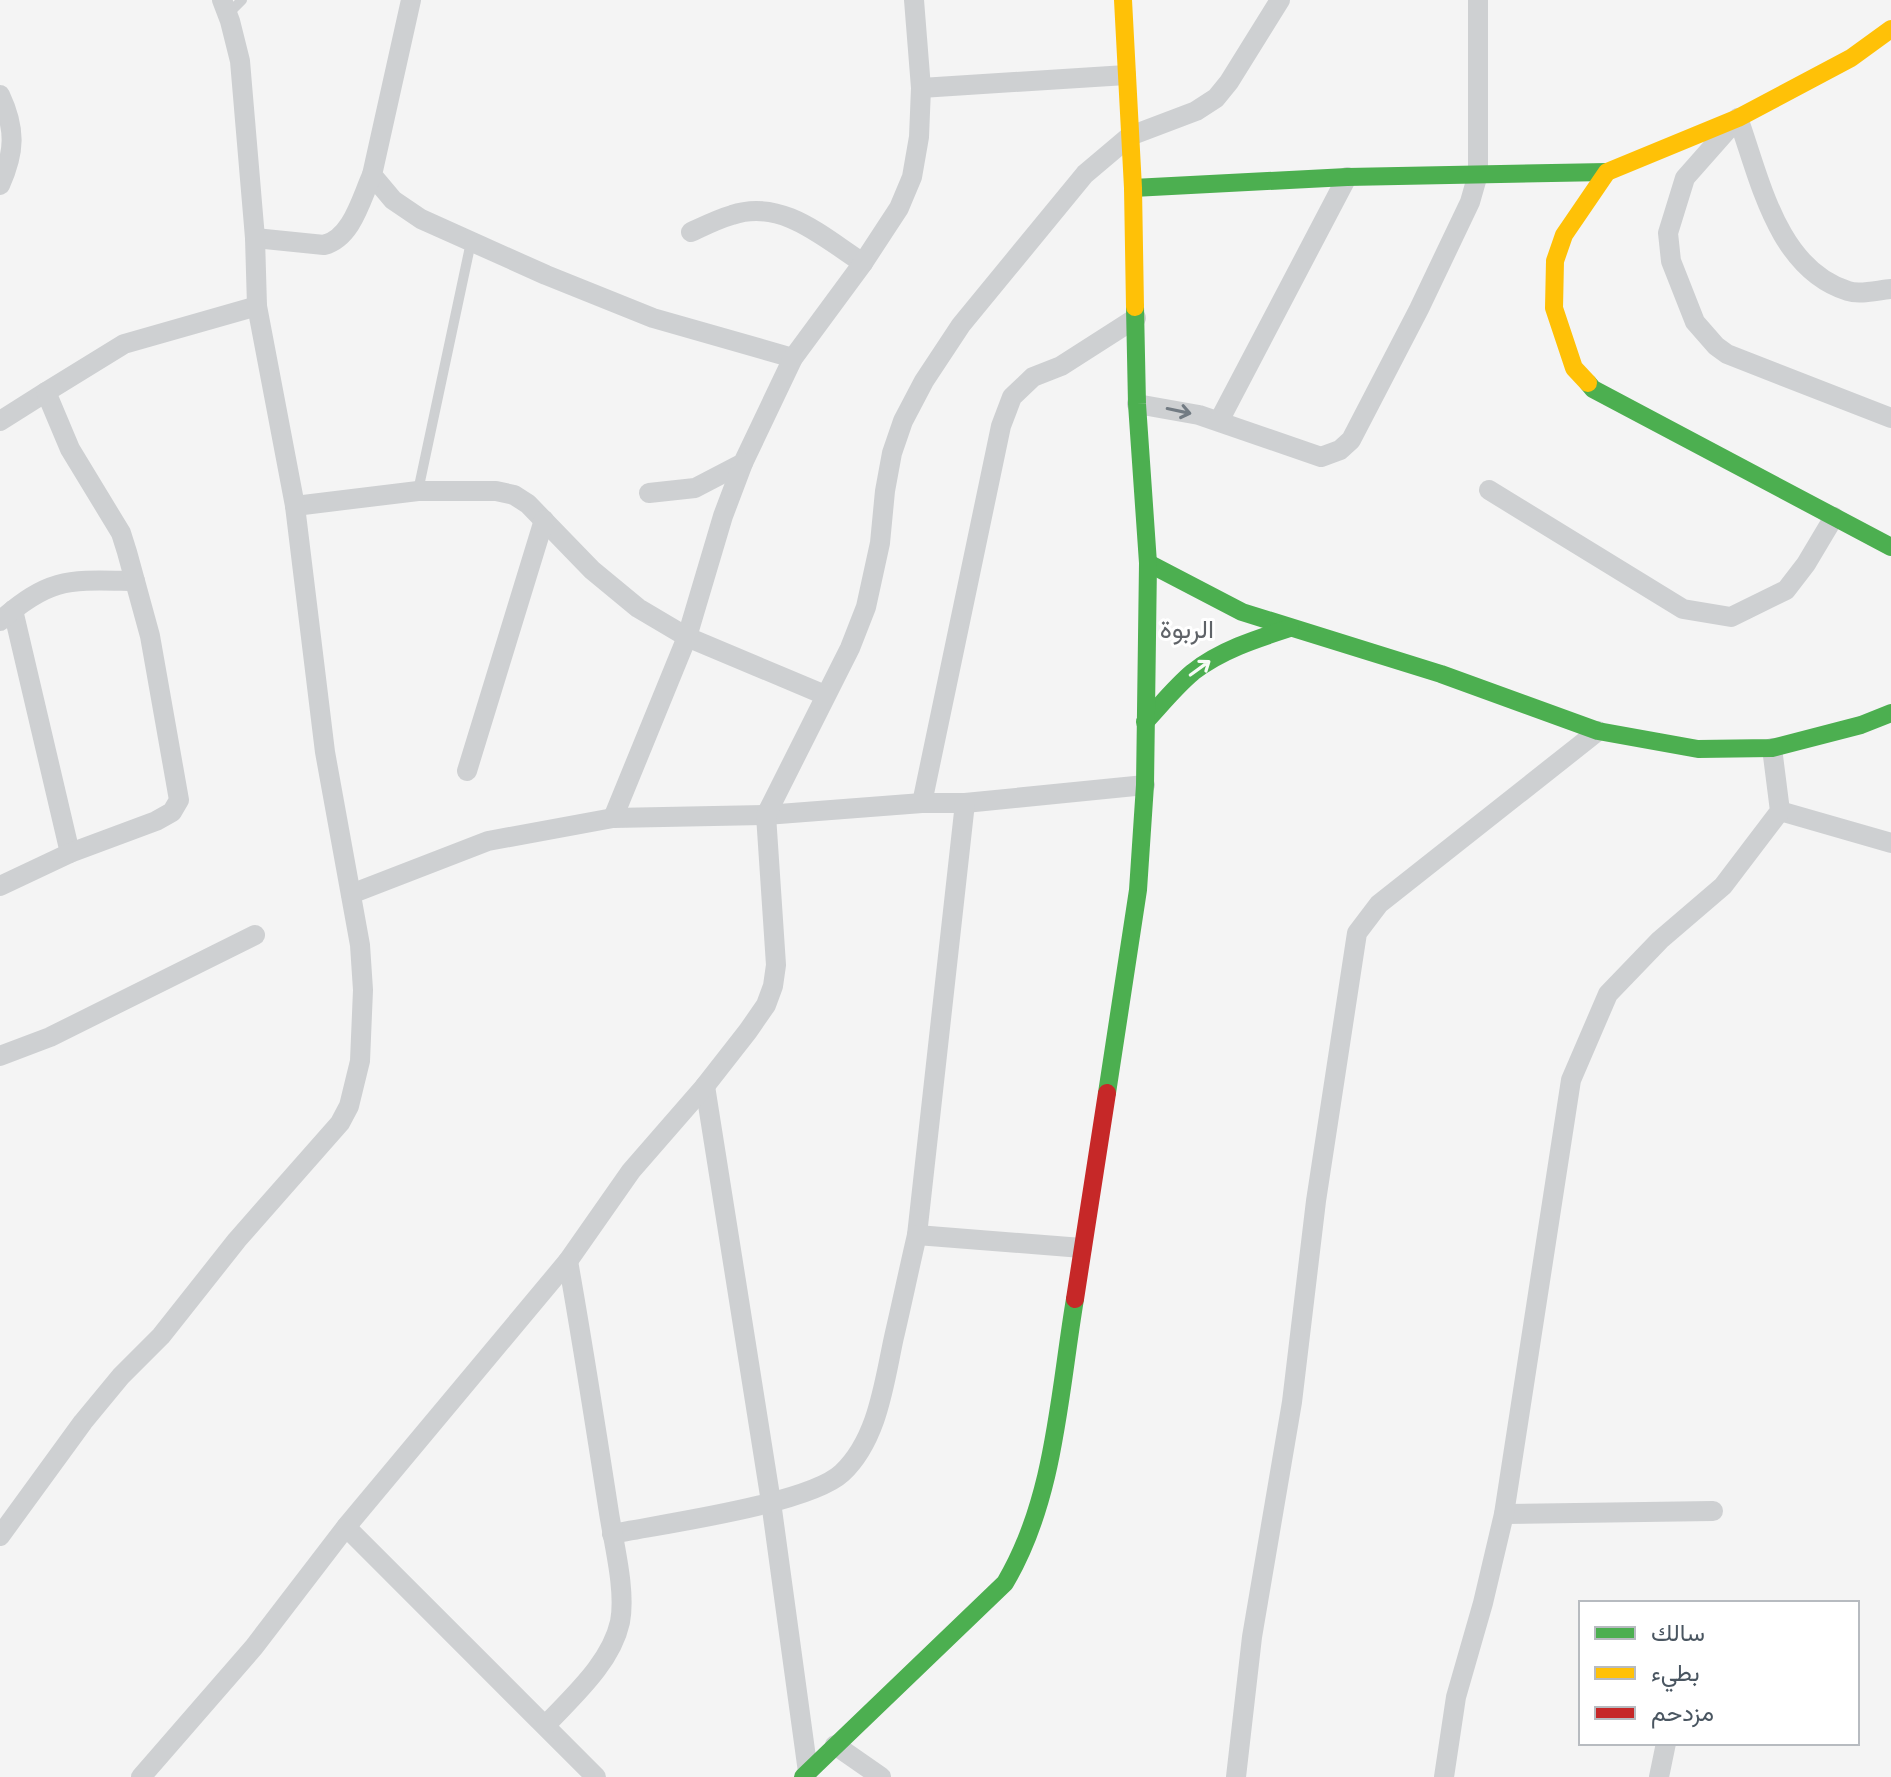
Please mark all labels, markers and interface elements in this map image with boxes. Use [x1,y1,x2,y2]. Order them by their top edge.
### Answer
one-way arrow [1165,404,1191,419]
district label: الربوة [1160,614,1214,645]
one-way arrow [1189,660,1210,677]
legend [1579,1601,1859,1745]
text: سالك [1651,1619,1705,1646]
text: بطيء [1651,1659,1700,1692]
text: مزدحم [1651,1699,1714,1729]

